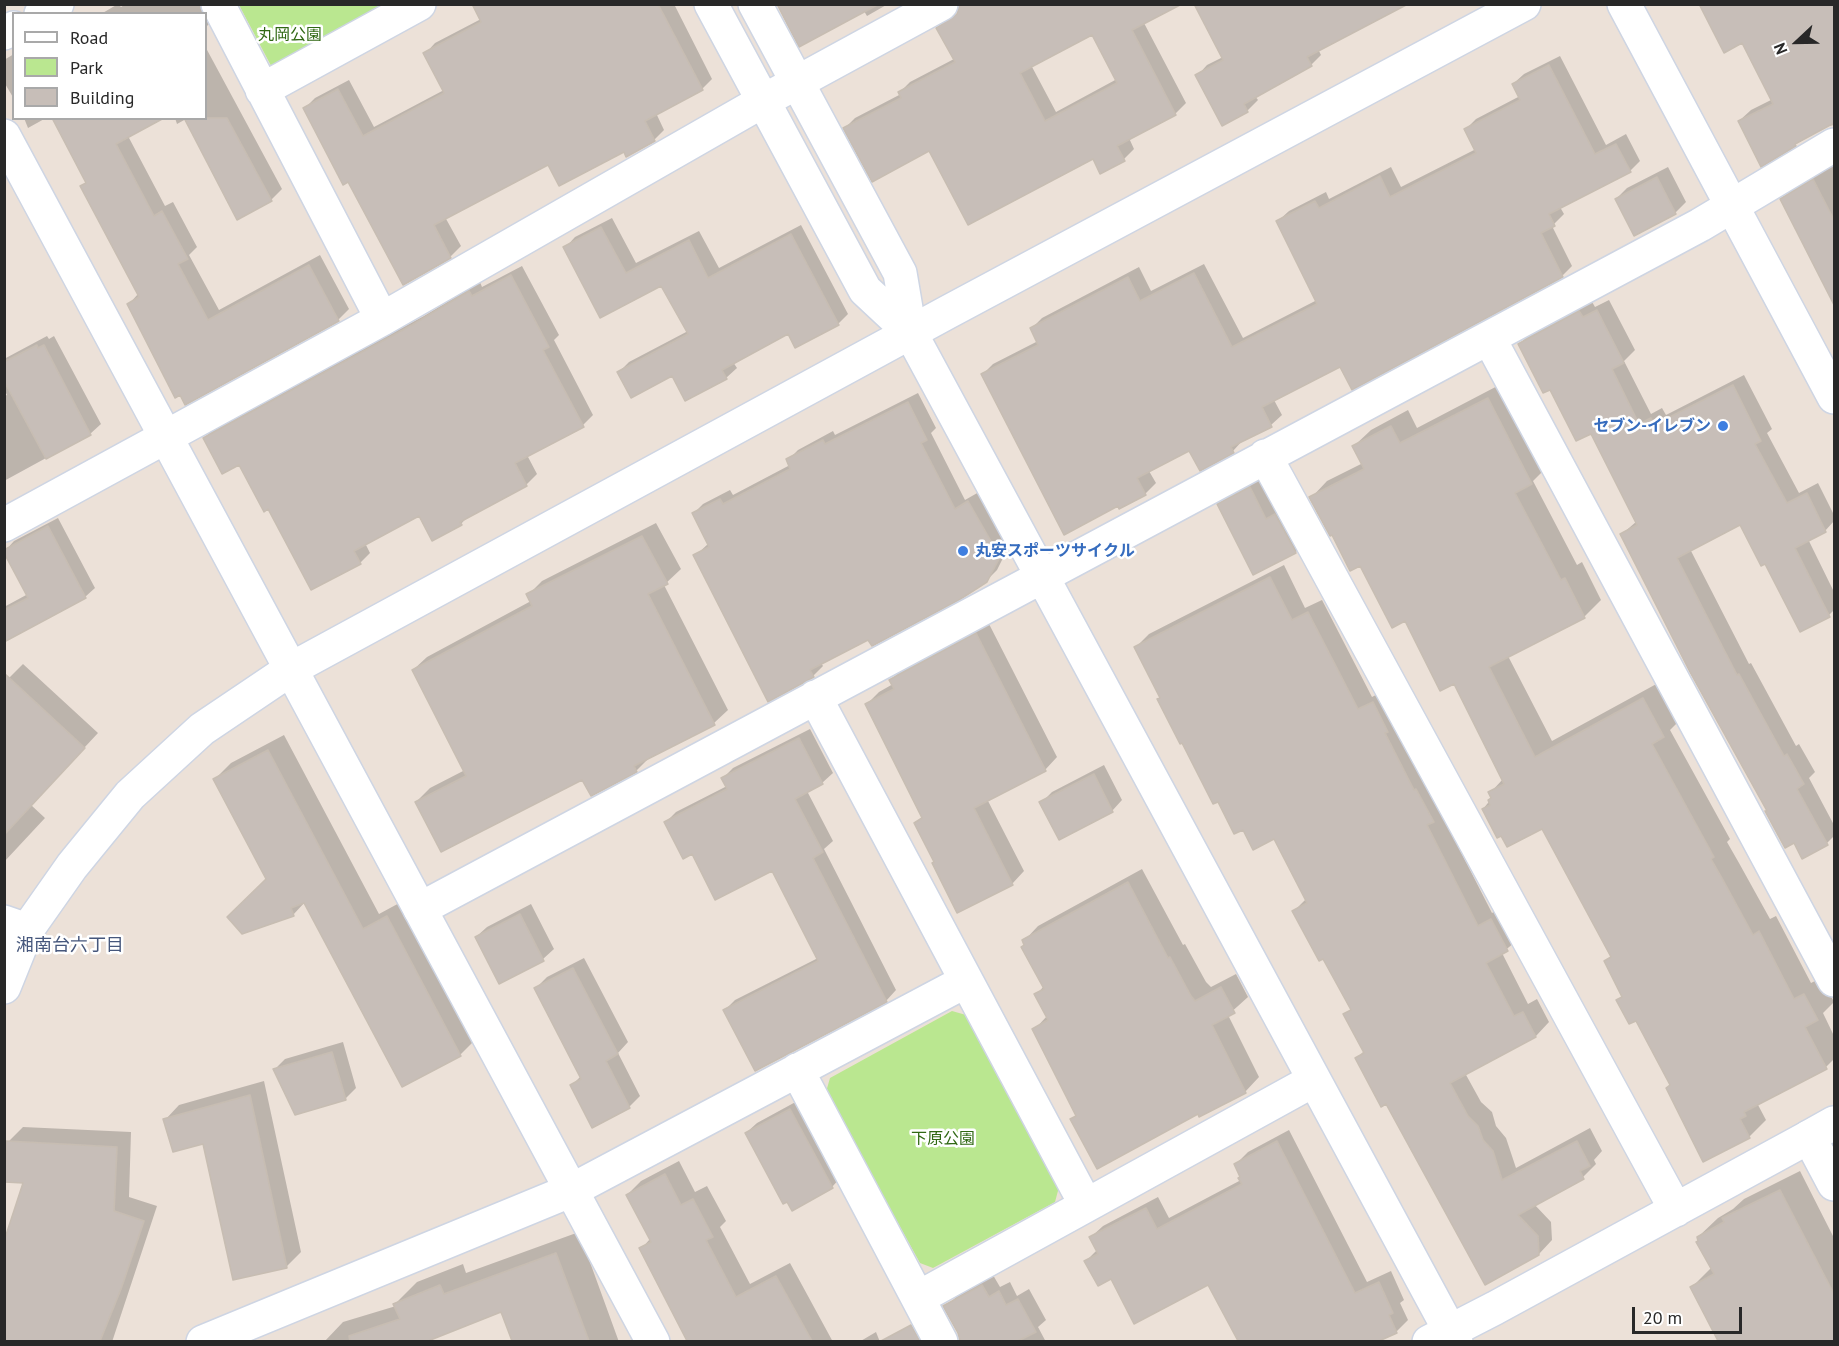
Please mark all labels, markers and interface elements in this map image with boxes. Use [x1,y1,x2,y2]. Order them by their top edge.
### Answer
legend [12,12,207,120]
north arrow [1767,12,1827,72]
park label: 丸岡公園 [258,25,322,45]
text: Road [70,26,108,49]
text: N [1769,40,1792,57]
text: Park [70,56,103,79]
text: Building [70,86,134,109]
place label: セブン-イレブン [1593,416,1711,436]
marker: セブン-イレブン [1716,419,1730,433]
place label: 丸安スポーツサイクル [975,541,1135,561]
marker: 丸安スポーツサイクル [956,544,970,558]
district label: 湘南台六丁目 [16,935,124,957]
park label: 下原公園 [911,1129,975,1149]
scale bar [1635,1295,1744,1333]
text: 20 m [1643,1306,1682,1329]

